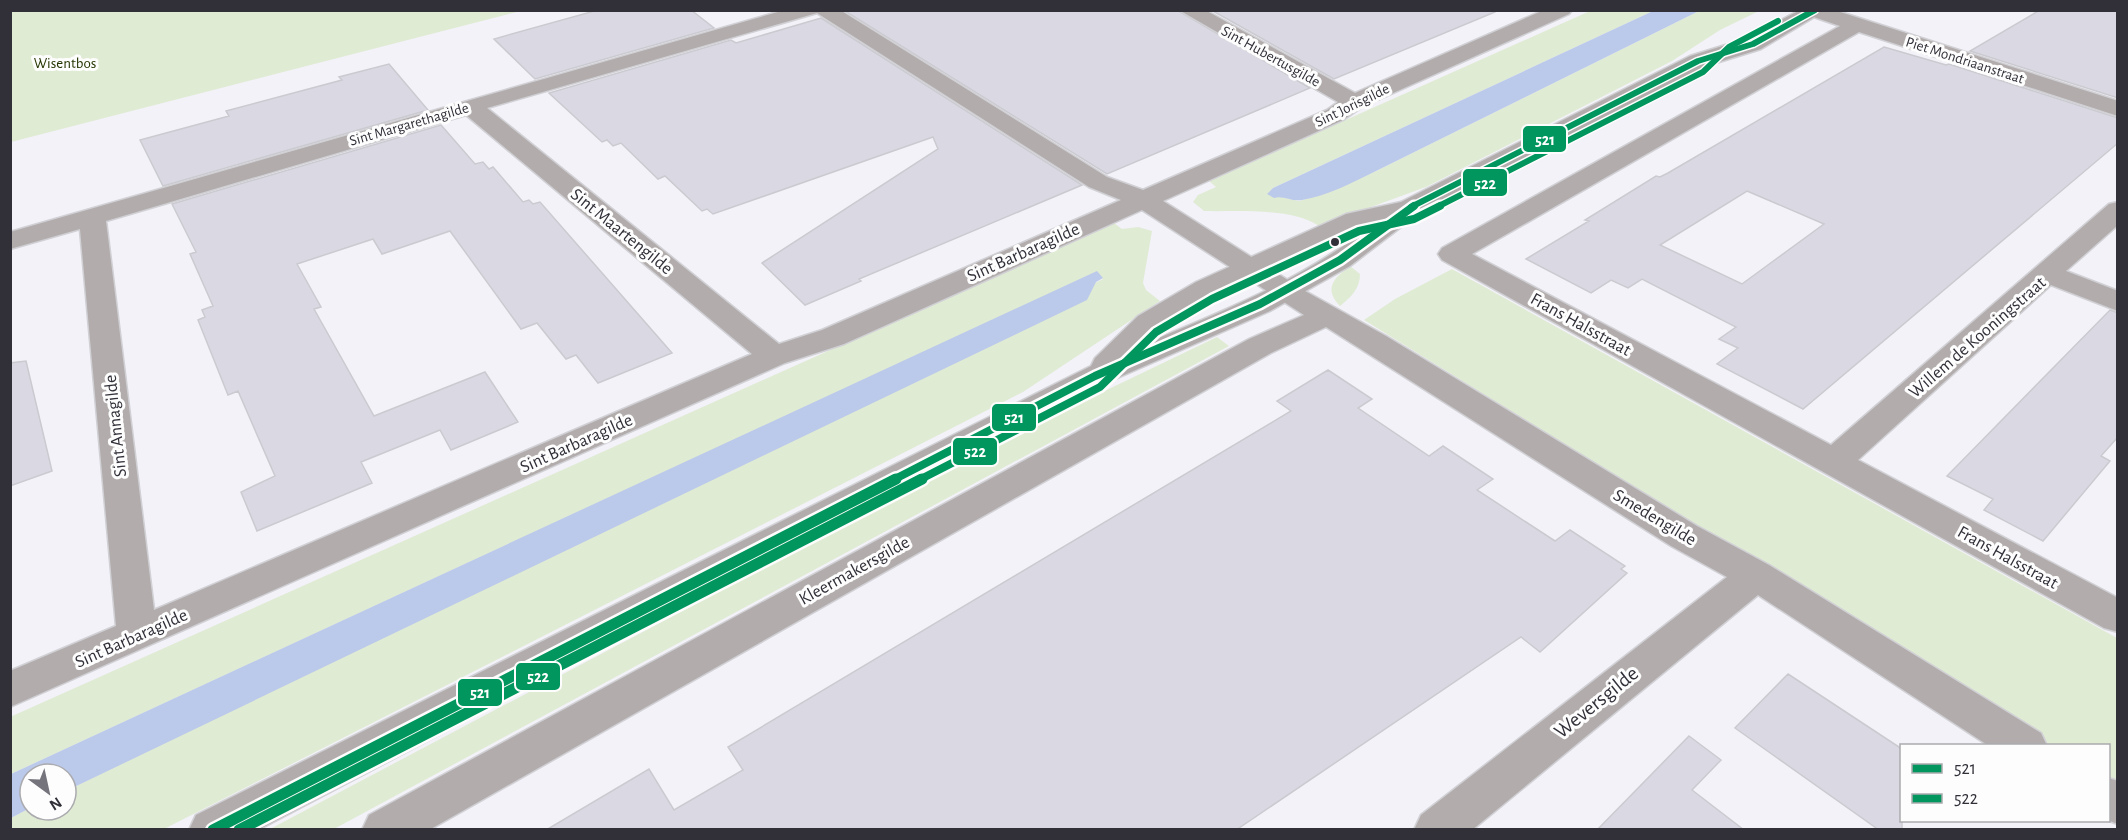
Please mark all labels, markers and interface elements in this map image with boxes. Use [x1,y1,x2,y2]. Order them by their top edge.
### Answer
street label: Sint Hubertusgilde [1219,23,1323,90]
street label: Piet Mondriaanstraat [1904,34,2026,87]
park label: Wisentbos [34,56,96,71]
street label: Sint Jorisgilde [1313,81,1392,130]
street label: Sint Margarethagilde [348,100,471,149]
line badge: 521 [1522,125,1567,153]
text: 521 [1535,132,1555,148]
line badge: 522 [1462,168,1508,197]
text: 522 [1474,176,1496,192]
street label: Sint Maartengilde [567,185,676,278]
street label: Sint Barbaragilde [964,220,1082,286]
unlabelled marker [1329,236,1341,248]
street label: Willem de Kooningstraat [1906,274,2050,402]
street label: Frans Halsstraat [1527,290,1634,360]
street label: Sint Annagilde [102,374,130,478]
line badge: 521 [991,403,1037,432]
text: 521 [1004,410,1024,426]
street label: Sint Barbaragilde [517,411,635,477]
line badge: 522 [952,437,998,466]
text: 522 [964,444,986,460]
street label: Smedengilde [1610,486,1699,550]
street label: Frans Halsstraat [1954,523,2061,593]
street label: Kleermakersgilde [796,533,913,609]
street label: Sint Barbaragilde [72,606,190,672]
line badge: 522 [515,662,561,691]
street label: Weversgilde [1550,662,1642,742]
text: 522 [527,669,549,685]
line badge: 521 [457,678,503,707]
text: 521 [470,685,490,701]
legend [1900,744,2110,822]
text: 521 [1954,760,1976,778]
north arrow [18,762,78,822]
text: 522 [1954,790,1978,808]
text: N [47,794,65,813]

